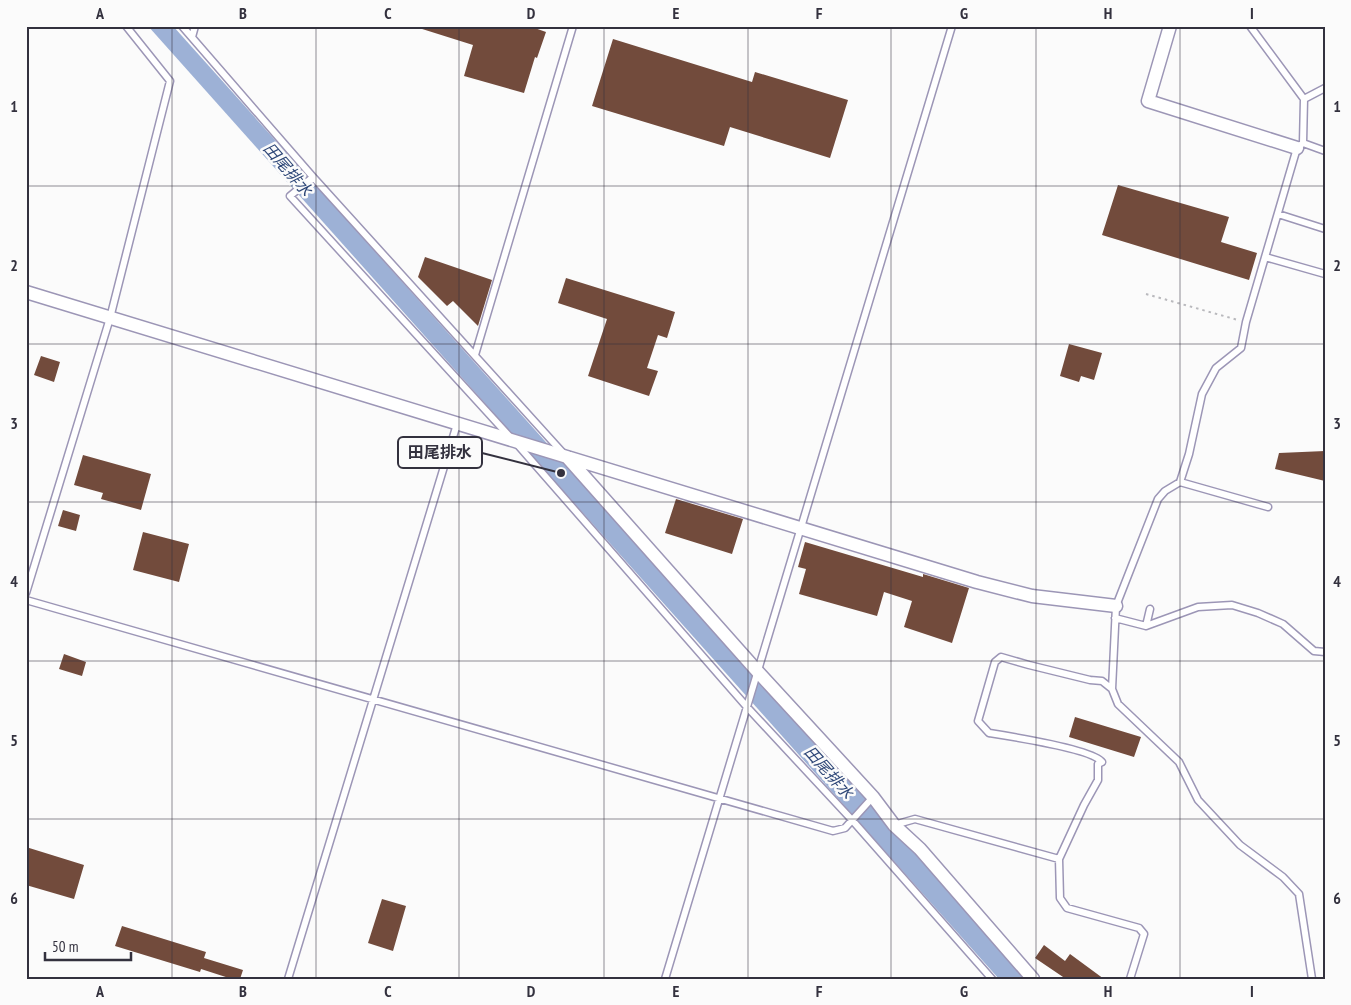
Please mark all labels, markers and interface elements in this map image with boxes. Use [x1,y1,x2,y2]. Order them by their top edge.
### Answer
text: A [95,3,105,23]
text: B [239,3,247,23]
text: C [384,3,392,23]
text: D [527,3,536,23]
text: E [673,3,680,23]
text: F [816,3,823,23]
text: G [960,3,968,23]
text: H [1104,3,1112,23]
text: I [1250,3,1254,23]
text: 1 [10,96,18,116]
text: 1 [1333,96,1341,116]
water label: 田尾排水 [259,138,317,200]
text: 2 [10,255,18,275]
text: 2 [1333,255,1341,275]
text: 3 [10,413,18,433]
text: 3 [1333,413,1341,433]
callout: 田尾排水 [398,437,482,468]
text: 田尾排水 [408,442,472,462]
text: 4 [10,571,18,591]
text: 4 [1333,571,1341,591]
text: 5 [10,730,18,750]
text: 5 [1333,730,1341,750]
water label: 田尾排水 [800,742,859,803]
text: 6 [10,888,18,908]
text: 6 [1333,888,1341,908]
scale bar [45,930,131,962]
text: 50 m [52,937,78,956]
text: A [95,981,105,1001]
text: B [239,981,247,1001]
text: C [384,981,392,1001]
text: D [527,981,536,1001]
text: E [673,981,680,1001]
text: F [816,981,823,1001]
text: G [960,981,968,1001]
text: H [1104,981,1112,1001]
text: I [1250,981,1254,1001]

